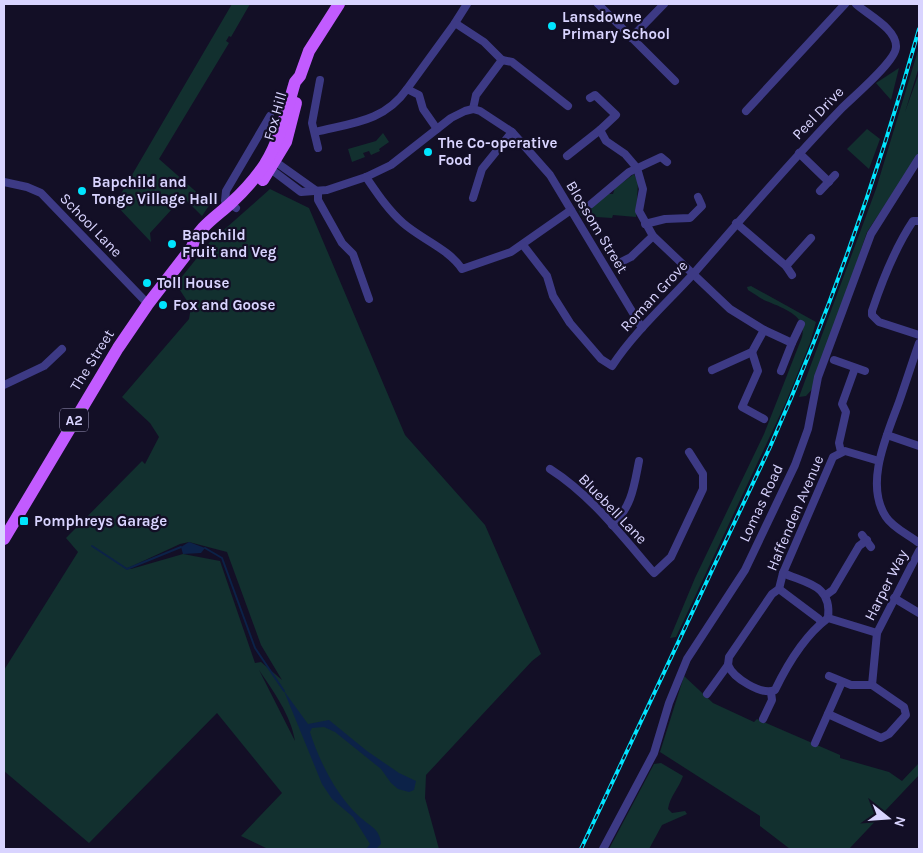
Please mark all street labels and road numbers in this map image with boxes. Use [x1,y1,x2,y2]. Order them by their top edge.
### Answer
street label: Peel Drive [788,83,848,143]
street label: Fox Hill [259,90,291,142]
street label: Blossom Street [562,178,632,277]
street label: School Lane [56,189,126,261]
street label: Roman Grove [616,257,692,335]
street label: The Street [66,326,118,394]
road number: A2 [60,408,88,432]
street label: Haffenden Avenue [763,452,827,574]
street label: Lomas Road [735,461,787,545]
street label: Bluebell Lane [575,470,651,548]
street label: Harper Way [860,546,912,624]

